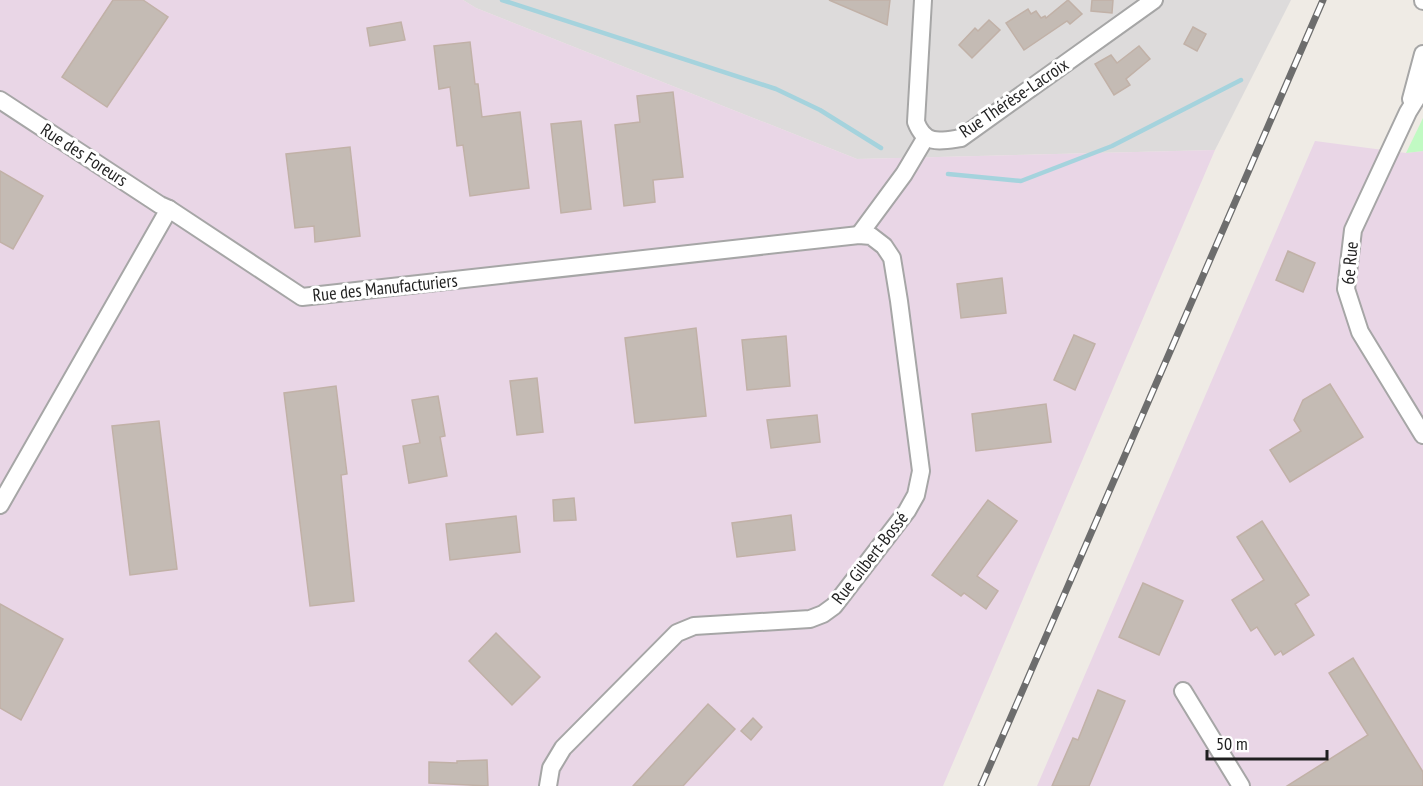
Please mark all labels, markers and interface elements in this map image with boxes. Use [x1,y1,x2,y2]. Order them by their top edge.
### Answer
street label: Rue Thérèse-Lacroix [955,52,1073,143]
street label: Rue des Foreurs [36,118,132,191]
street label: 6e Rue [1336,240,1363,286]
street label: Rue des Manufacturiers [311,268,459,307]
street label: Rue Gilbert-Bossé [826,507,913,608]
scale bar [1207,723,1327,761]
text: 50 m [1216,732,1248,755]

